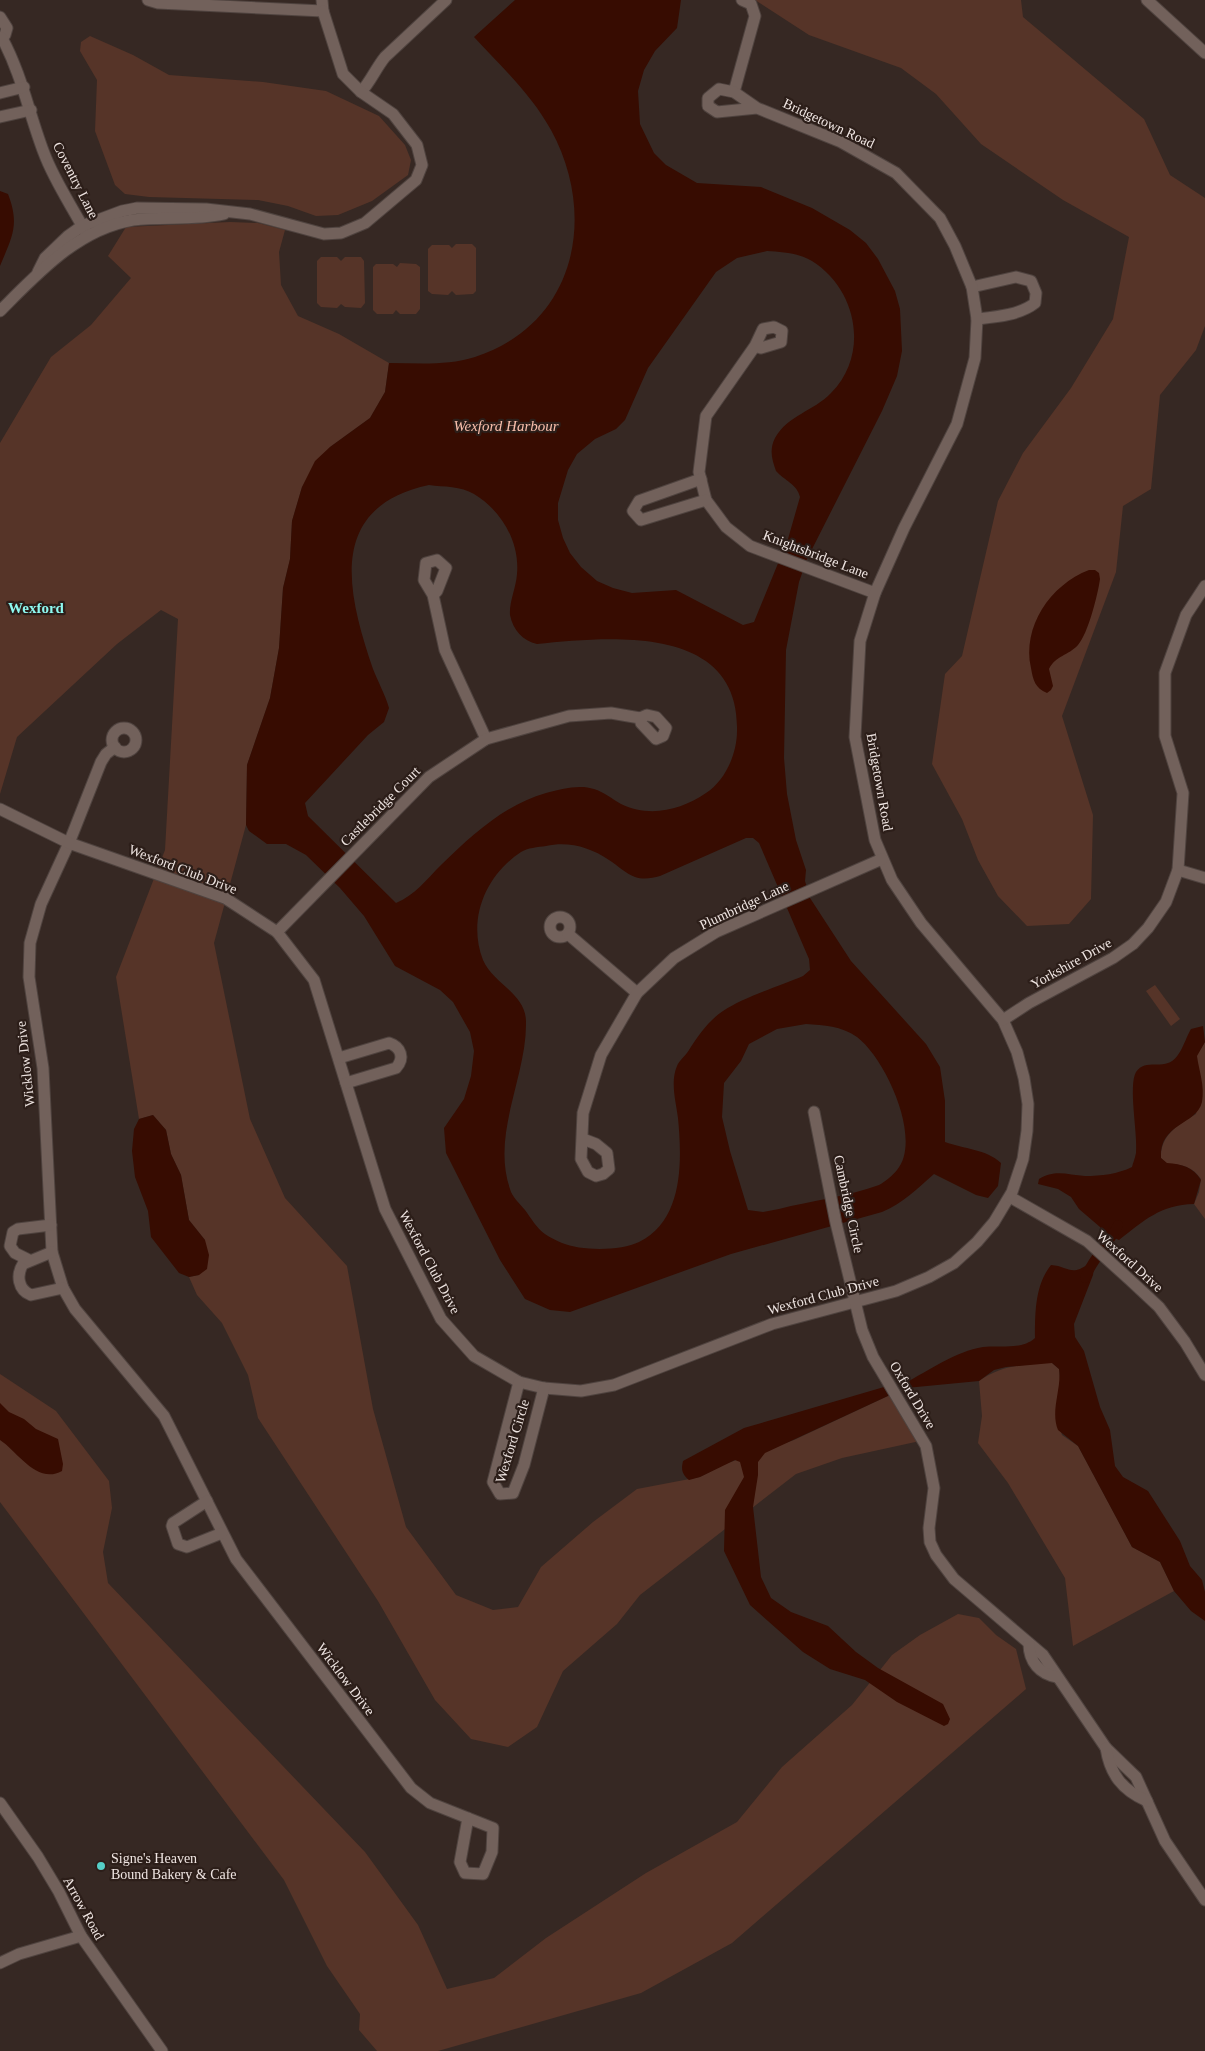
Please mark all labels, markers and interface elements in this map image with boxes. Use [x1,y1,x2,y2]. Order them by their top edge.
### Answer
street label: Bridgetown Road [781,96,877,151]
street label: Coventry Lane [50,140,101,221]
water label: Wexford Harbour [453,418,559,434]
street label: Knightsbridge Lane [761,527,871,581]
district label: Wexford [8,600,65,616]
street label: Bridgetown Road [864,732,896,832]
street label: Castlebridge Court [338,763,423,849]
street label: Wexford Club Drive [127,842,239,897]
street label: Plumbridge Lane [697,878,791,933]
street label: Yorkshire Drive [1028,935,1114,992]
street label: Wicklow Drive [14,1020,37,1108]
street label: Cambridge Circle [831,1154,866,1255]
street label: Wexford Club Drive [396,1208,463,1316]
street label: Wexford Drive [1093,1228,1166,1295]
street label: Wexford Club Drive [766,1273,880,1318]
street label: Oxford Drive [887,1359,939,1432]
street label: Wexford Circle [493,1398,532,1485]
street label: Wicklow Drive [314,1640,378,1718]
place label: Signe's Heaven Bound Bakery & Cafe [111,1851,237,1882]
marker: Signe's Heaven Bound Bakery & Cafe [95,1860,107,1872]
street label: Arrow Road [60,1874,107,1942]

